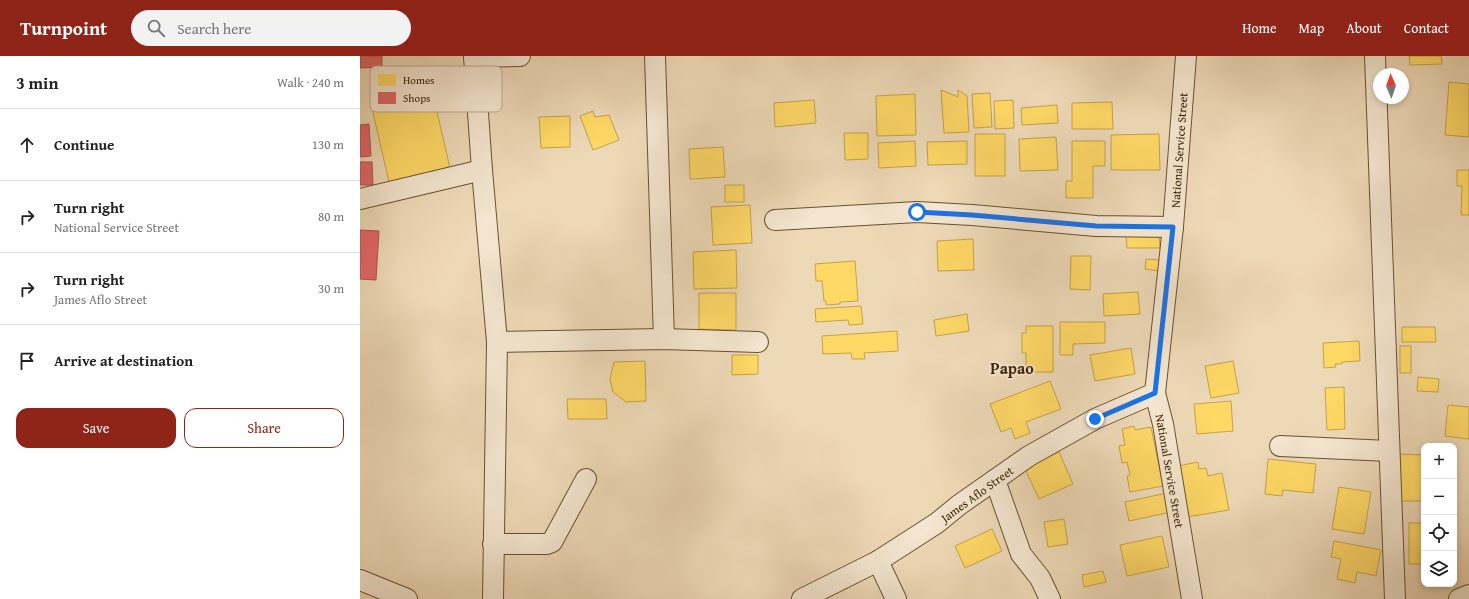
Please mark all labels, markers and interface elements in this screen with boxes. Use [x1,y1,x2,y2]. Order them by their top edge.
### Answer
search box [131,10,411,46]
text: Turnpoint [20,14,107,42]
icon: search [145,17,167,39]
text: Search here [177,18,251,39]
text: Home [1242,18,1277,38]
text: Map [1299,18,1324,38]
text: About [1346,18,1382,38]
text: Contact [1404,18,1449,38]
legend [370,66,502,112]
north arrow [1373,68,1409,104]
text: 3 min [16,70,58,95]
text: Homes [403,72,434,88]
text: Walk · 240 m [277,73,344,92]
text: Shops [403,90,430,106]
street label: National Service Street [1166,91,1192,208]
icon: ahead [16,134,38,156]
text: Continue [54,134,115,155]
text: 130 m [312,135,344,154]
text: Turn right [54,197,125,218]
route start [908,203,926,221]
icon: right [16,206,38,228]
text: 80 m [318,207,344,226]
text: National Service Street [54,218,179,237]
text: Turn right [54,269,125,290]
icon: right [16,278,38,300]
text: 30 m [318,279,344,298]
text: James Aflo Street [54,290,147,309]
icon: arrive [16,350,38,372]
text: Arrive at destination [54,350,193,371]
district label: Papao [990,356,1034,380]
button: Save [16,408,176,448]
button: Share [184,408,344,448]
route end [1086,410,1104,428]
street label: National Service Street [1152,413,1189,530]
map controls [1421,443,1457,587]
button: + [1421,443,1457,479]
street label: James Aflo Street [936,461,1017,527]
button: − [1421,479,1457,515]
button: locate [1421,515,1457,551]
button: layers [1421,551,1457,587]

